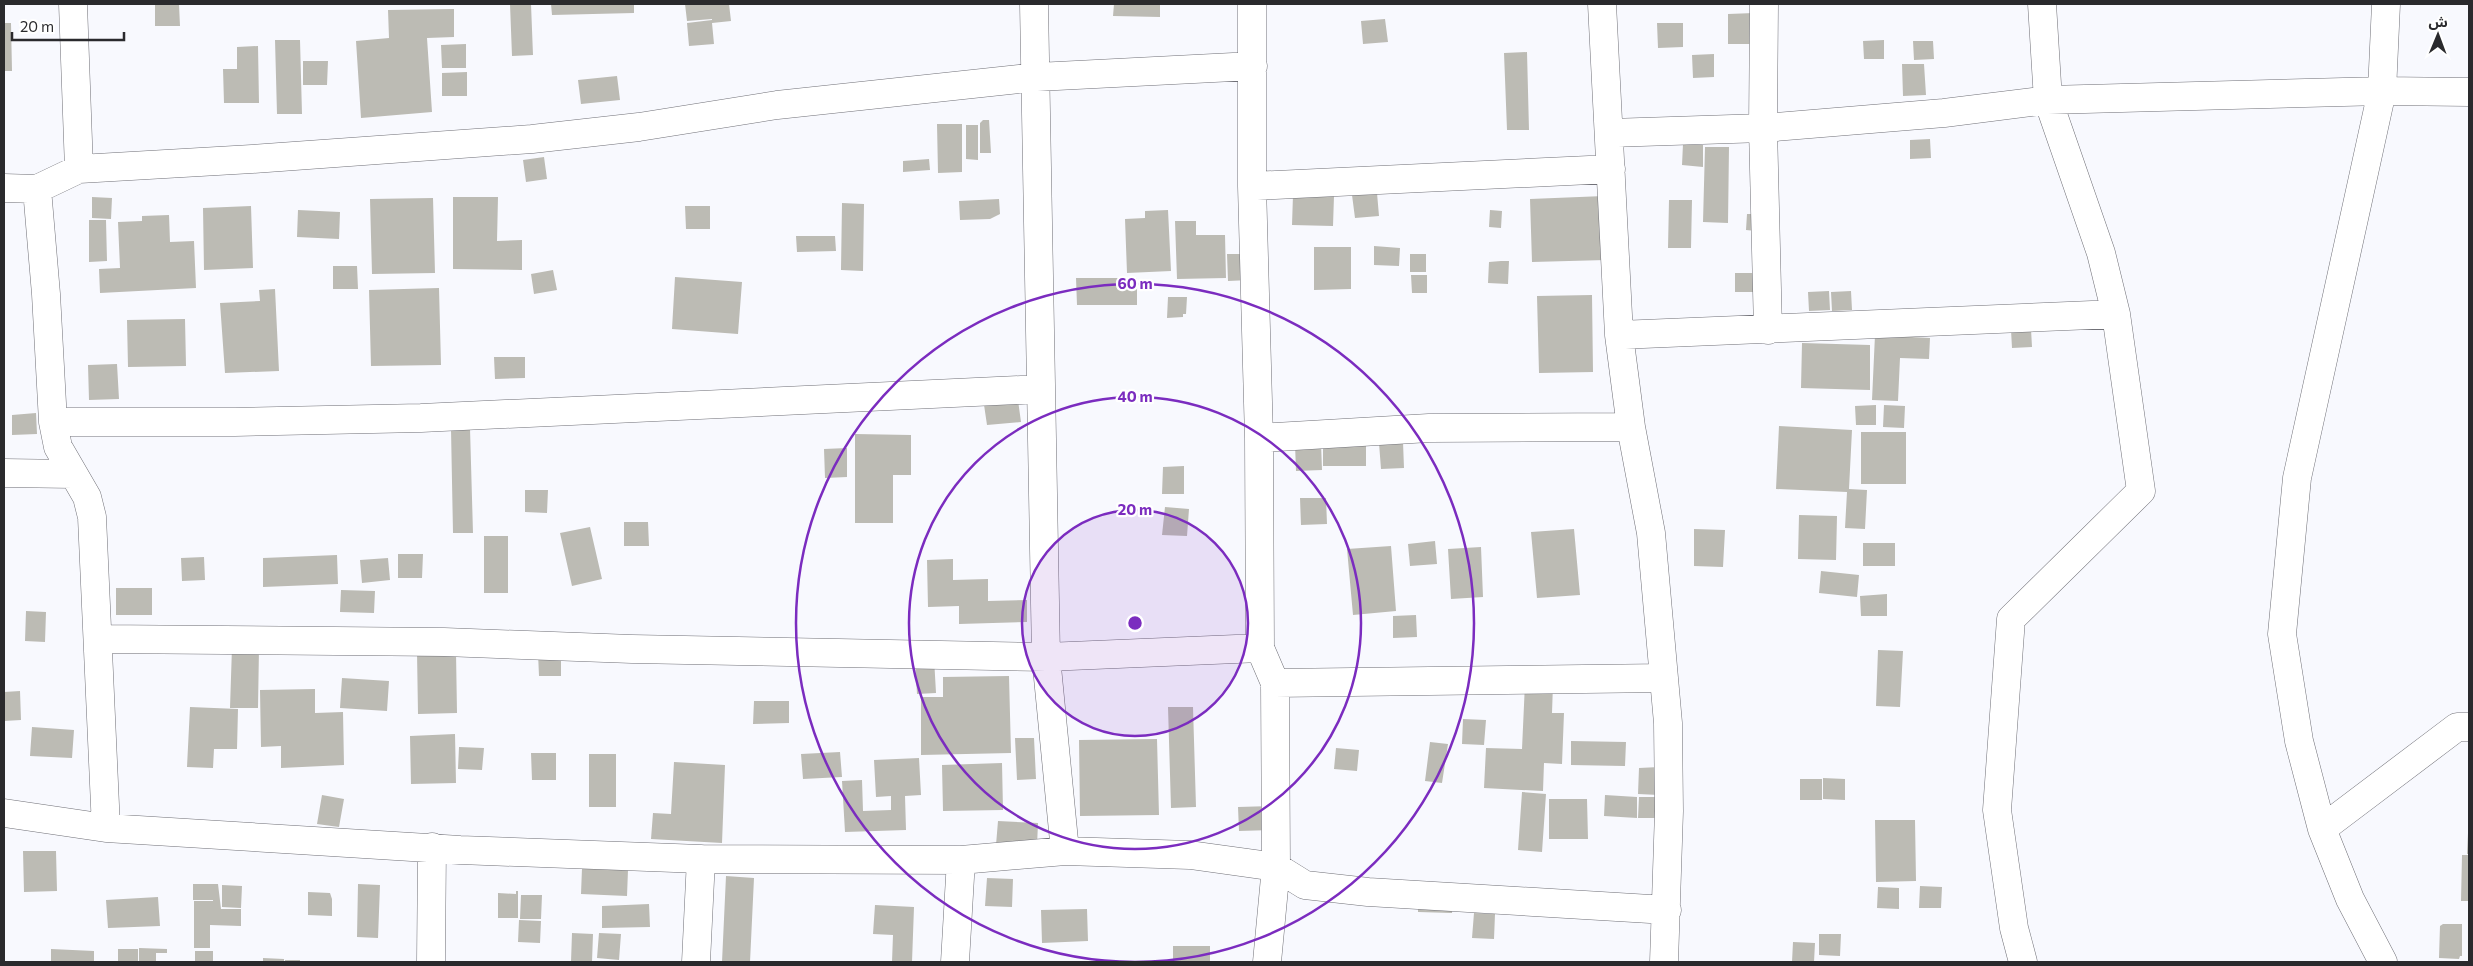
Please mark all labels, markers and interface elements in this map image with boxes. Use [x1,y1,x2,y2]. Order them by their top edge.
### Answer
scale bar [12,10,125,42]
north arrow [2413,10,2463,60]
text: ش [2428,13,2448,30]
text: 20 m [20,17,54,35]
text: 60 m [1117,274,1153,292]
text: 40 m [1117,387,1153,405]
text: 20 m [1118,500,1152,518]
centre of rings [1126,614,1144,632]

